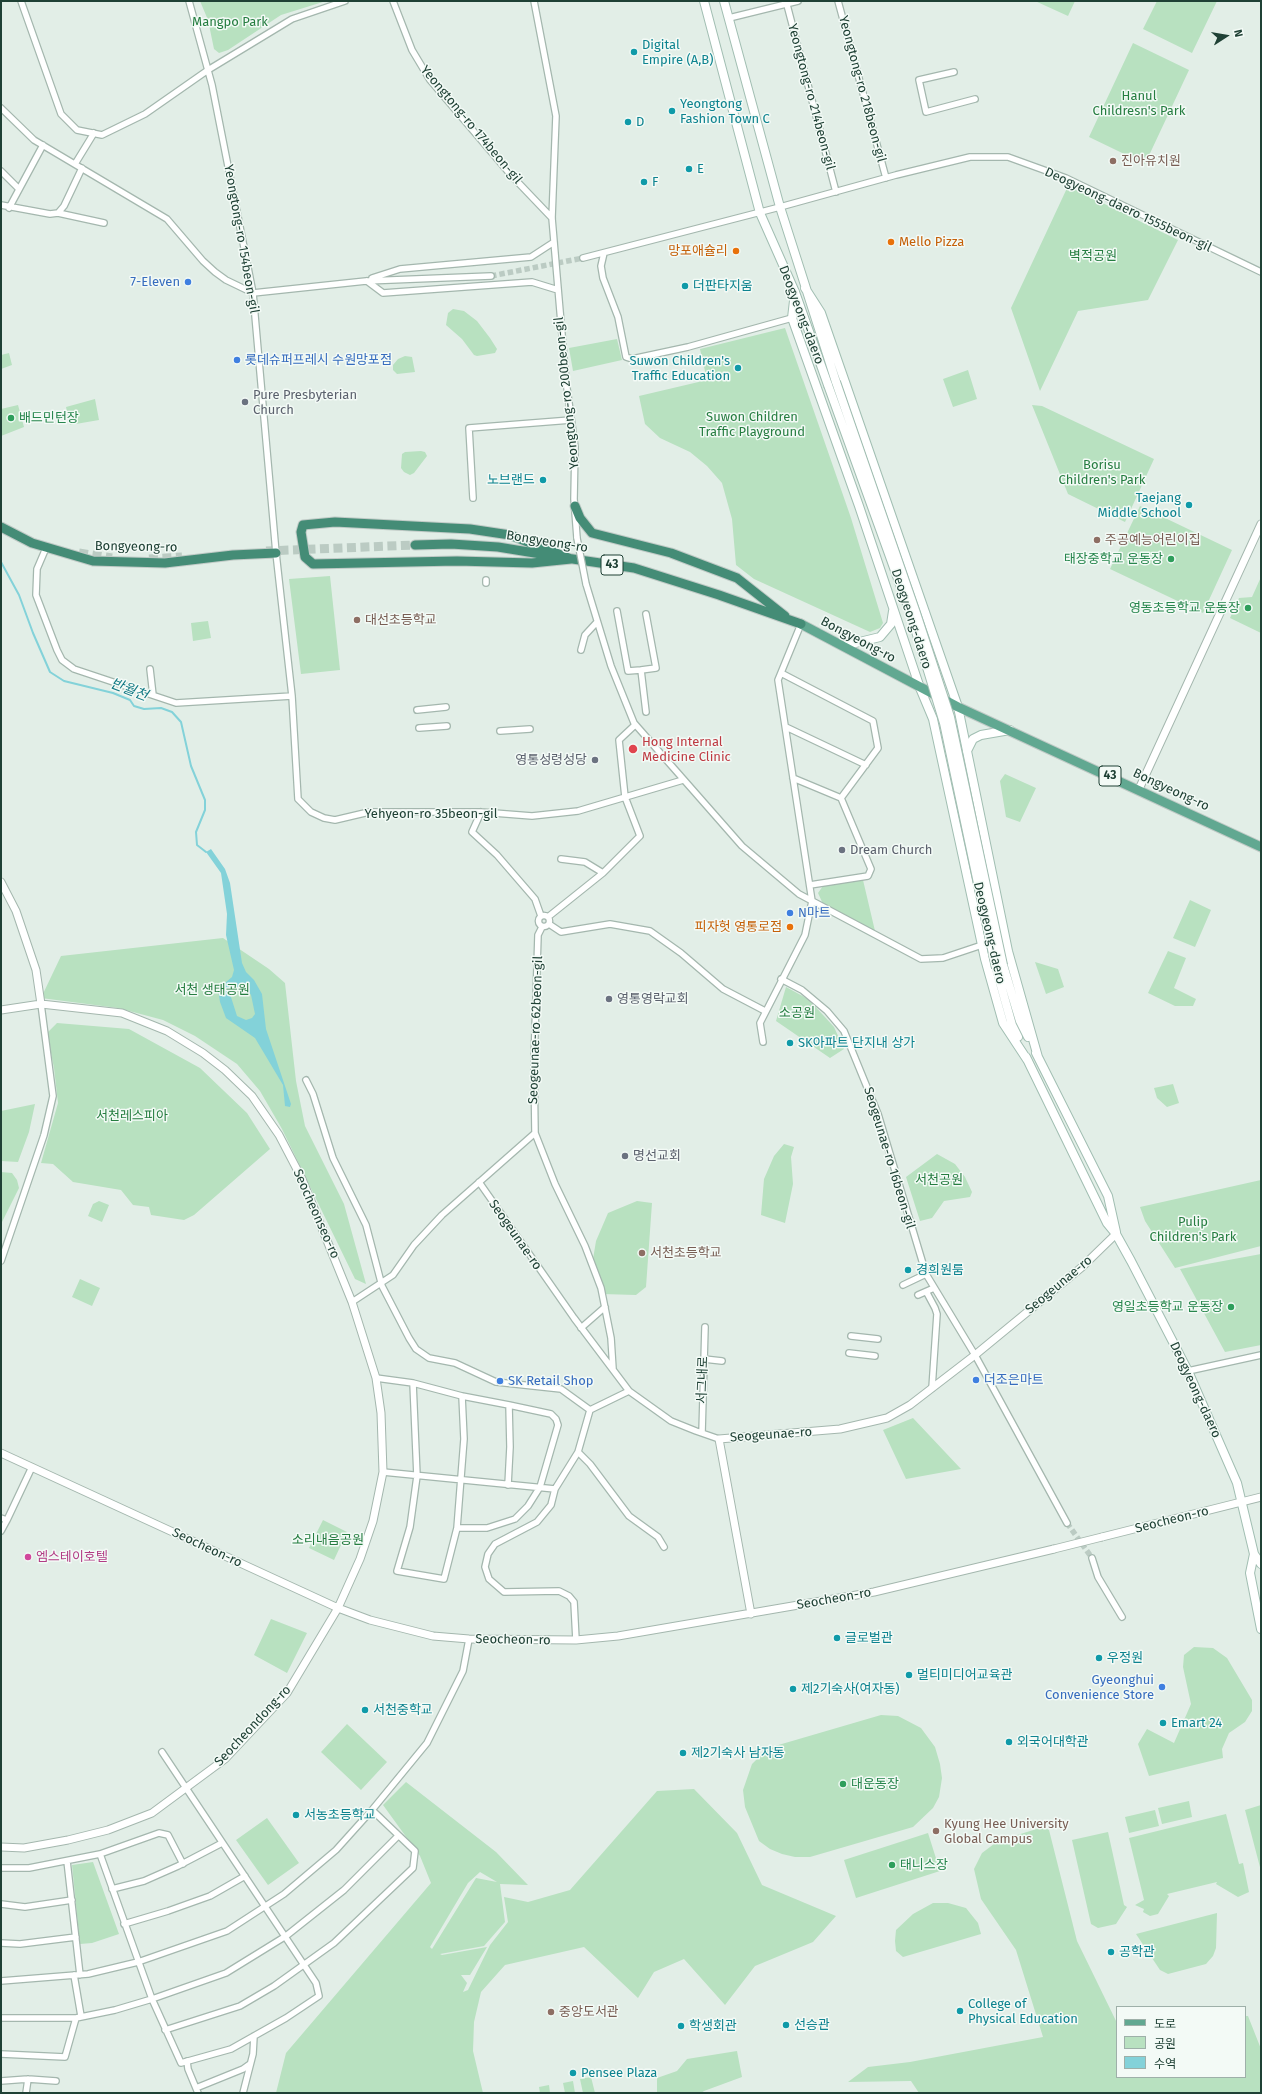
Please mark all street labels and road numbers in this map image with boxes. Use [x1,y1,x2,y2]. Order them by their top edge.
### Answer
street label: Yeongtong-ro 218beon-gil [835,14,889,164]
street label: Yeongtong-ro 214beon-gil [784,22,838,172]
street label: Yeongtong-ro 174beon-gil [417,63,525,187]
street label: Yeongtong-ro 154beon-gil [220,163,262,315]
street label: Deogyeong-daero 1555beon-gil [1042,164,1214,256]
street label: Deogyeong-daero [775,263,827,367]
street label: Yeongtong-ro 200beon-gil [551,316,583,470]
street label: Bongyeong-ro [505,528,589,556]
street label: Bongyeong-ro [95,538,177,556]
road number: 43 [601,555,623,575]
street label: Deogyeong-daero [887,567,935,671]
street label: Bongyeong-ro [818,614,898,666]
street label: Bongyeong-ro [1130,765,1212,815]
road number: 43 [1099,766,1121,786]
street label: Yehyeon-ro 35beon-gil [364,806,498,822]
street label: Deogyeong-daero [970,880,1008,986]
street label: Seogeunae-ro 62beon-gil [526,956,546,1104]
street label: Seogeunae-ro 16beon-gil [860,1085,918,1231]
street label: Seocheonseo-ro [289,1167,343,1261]
street label: Seogeunae-ro [485,1197,545,1273]
street label: Seogeunae-ro [1023,1253,1095,1317]
street label: Deogyeong-daero [1166,1339,1224,1441]
street label: 서그내로 [694,1356,712,1404]
street label: Seogeunae-ro [729,1424,813,1446]
street label: Seocheon-ro [1134,1503,1210,1537]
street label: Seocheon-ro [170,1525,244,1571]
street label: Seocheon-ro [796,1585,872,1613]
street label: Seocheon-ro [475,1632,551,1648]
street label: Seocheondong-ro [212,1682,294,1770]

